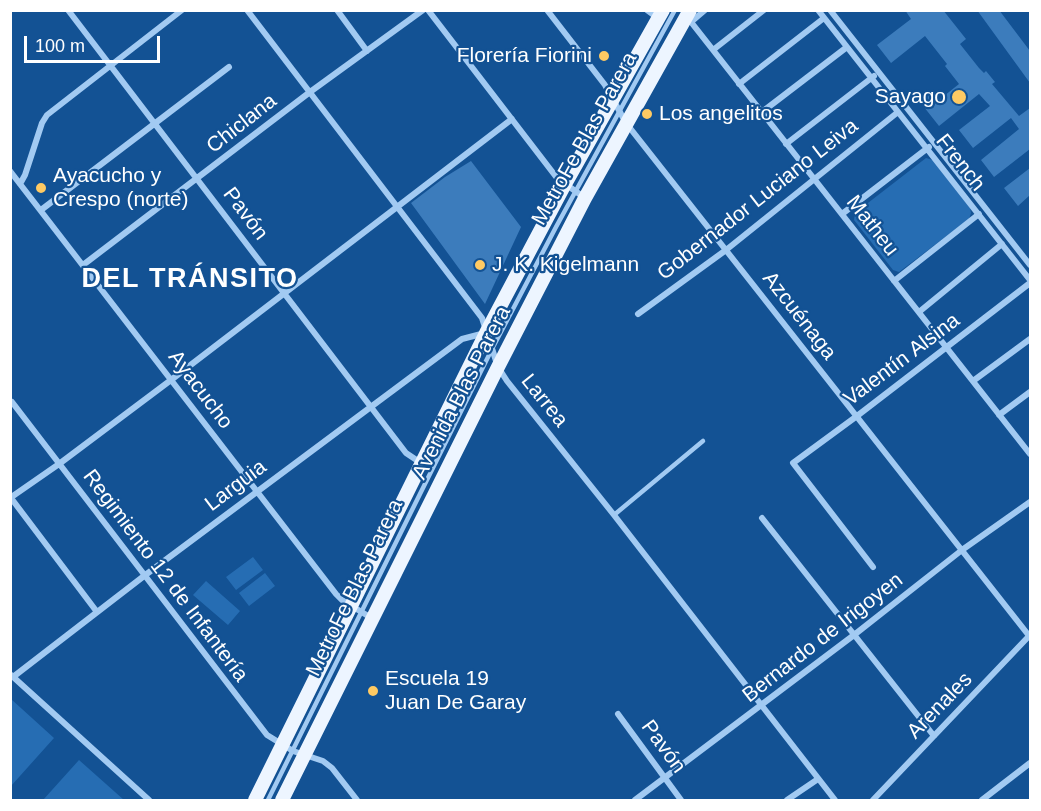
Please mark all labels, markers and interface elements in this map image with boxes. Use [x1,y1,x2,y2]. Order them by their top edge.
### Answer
scale bar [27,24,164,62]
text: 100 m [35,36,85,56]
place label: Florería Fiorini [457,43,592,69]
street label: MetroFe Blas Parera [527,48,643,230]
marker: Florería Fiorini [597,49,611,63]
place label: Sayago [875,84,946,110]
marker: Sayago [950,88,968,106]
street label: Chiclana [202,89,282,159]
place label: Los angelitos [659,101,783,127]
marker: Los angelitos [640,107,654,121]
street label: Gobernador Luciano Leiva [653,114,863,286]
street label: French [930,129,990,197]
place label: Ayacucho y Crespo (norte) [53,163,188,213]
marker: Ayacucho y Crespo (norte) [34,181,48,195]
street label: Pavón [217,183,273,245]
street label: Matheu [841,191,903,261]
place label: J. K. Kigelmann [492,252,639,278]
marker: J. K. Kigelmann [473,258,487,272]
district label: DEL TRÁNSITO [81,264,299,296]
street label: Azcuénaga [757,267,841,365]
street label: Avenida Blas Parera [407,302,517,484]
street label: Valentín Alsina [839,308,965,412]
street label: Ayacucho [162,346,238,434]
street label: Larrea [515,369,573,433]
street label: Larguia [200,455,272,517]
street label: Regimiento 12 de Infantería [77,465,253,687]
street label: MetroFe Blas Parera [301,495,409,681]
street label: Bernardo de Irigoyen [738,568,908,708]
place label: Escuela 19 Juan De Garay [385,666,526,716]
street label: Arenales [902,667,978,745]
marker: Escuela 19 Juan De Garay [366,684,380,698]
street label: Pavón [635,716,691,778]

